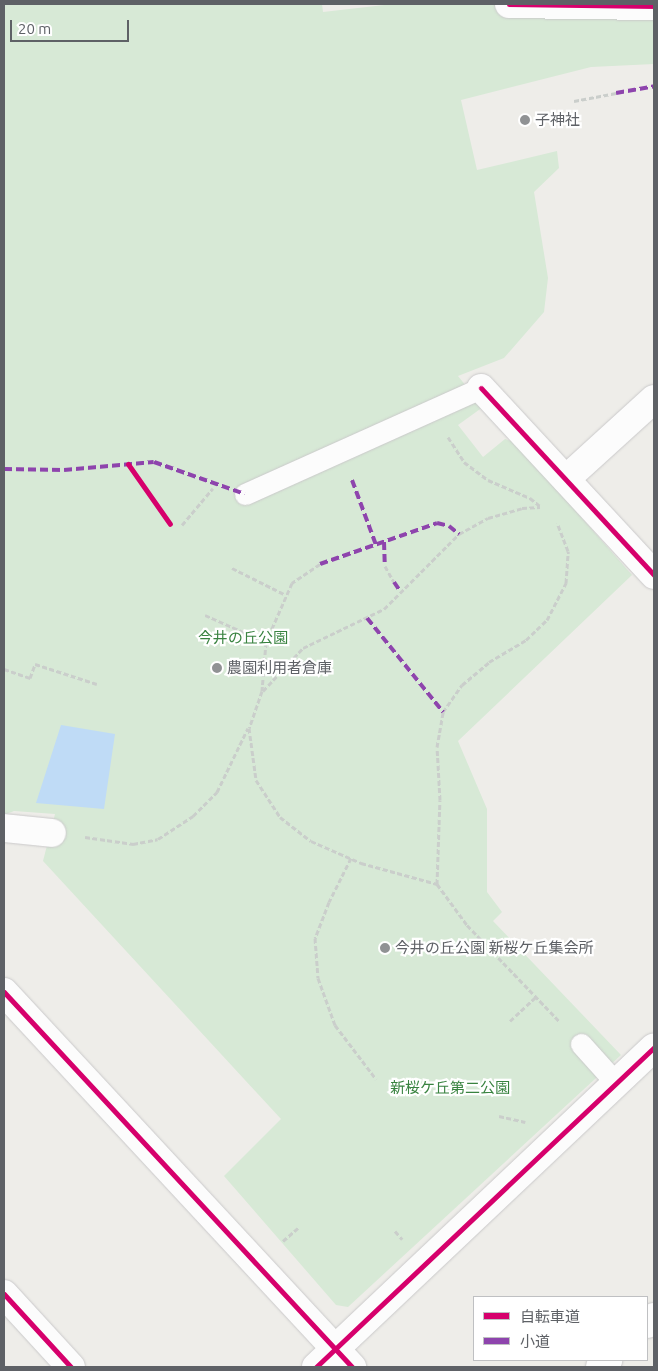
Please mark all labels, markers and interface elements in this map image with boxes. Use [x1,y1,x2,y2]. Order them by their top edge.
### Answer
scale bar [12,10,131,42]
text: 20 m [18,20,51,37]
place label: 子神社 [535,111,580,129]
marker: 子神社 [519,114,531,126]
park label: 今井の丘公園 [198,629,288,647]
place label: 農園利用者倉庫 [227,659,332,677]
marker: 農園利用者倉庫 [211,662,223,674]
place label: 今井の丘公園 新桜ケ丘集会所 [395,939,593,957]
marker: 今井の丘公園 新桜ケ丘集会所 [379,942,391,954]
park label: 新桜ケ丘第二公園 [390,1079,510,1097]
legend [473,1296,648,1361]
text: 自転車道 [520,1308,580,1325]
text: 小道 [520,1333,550,1350]

